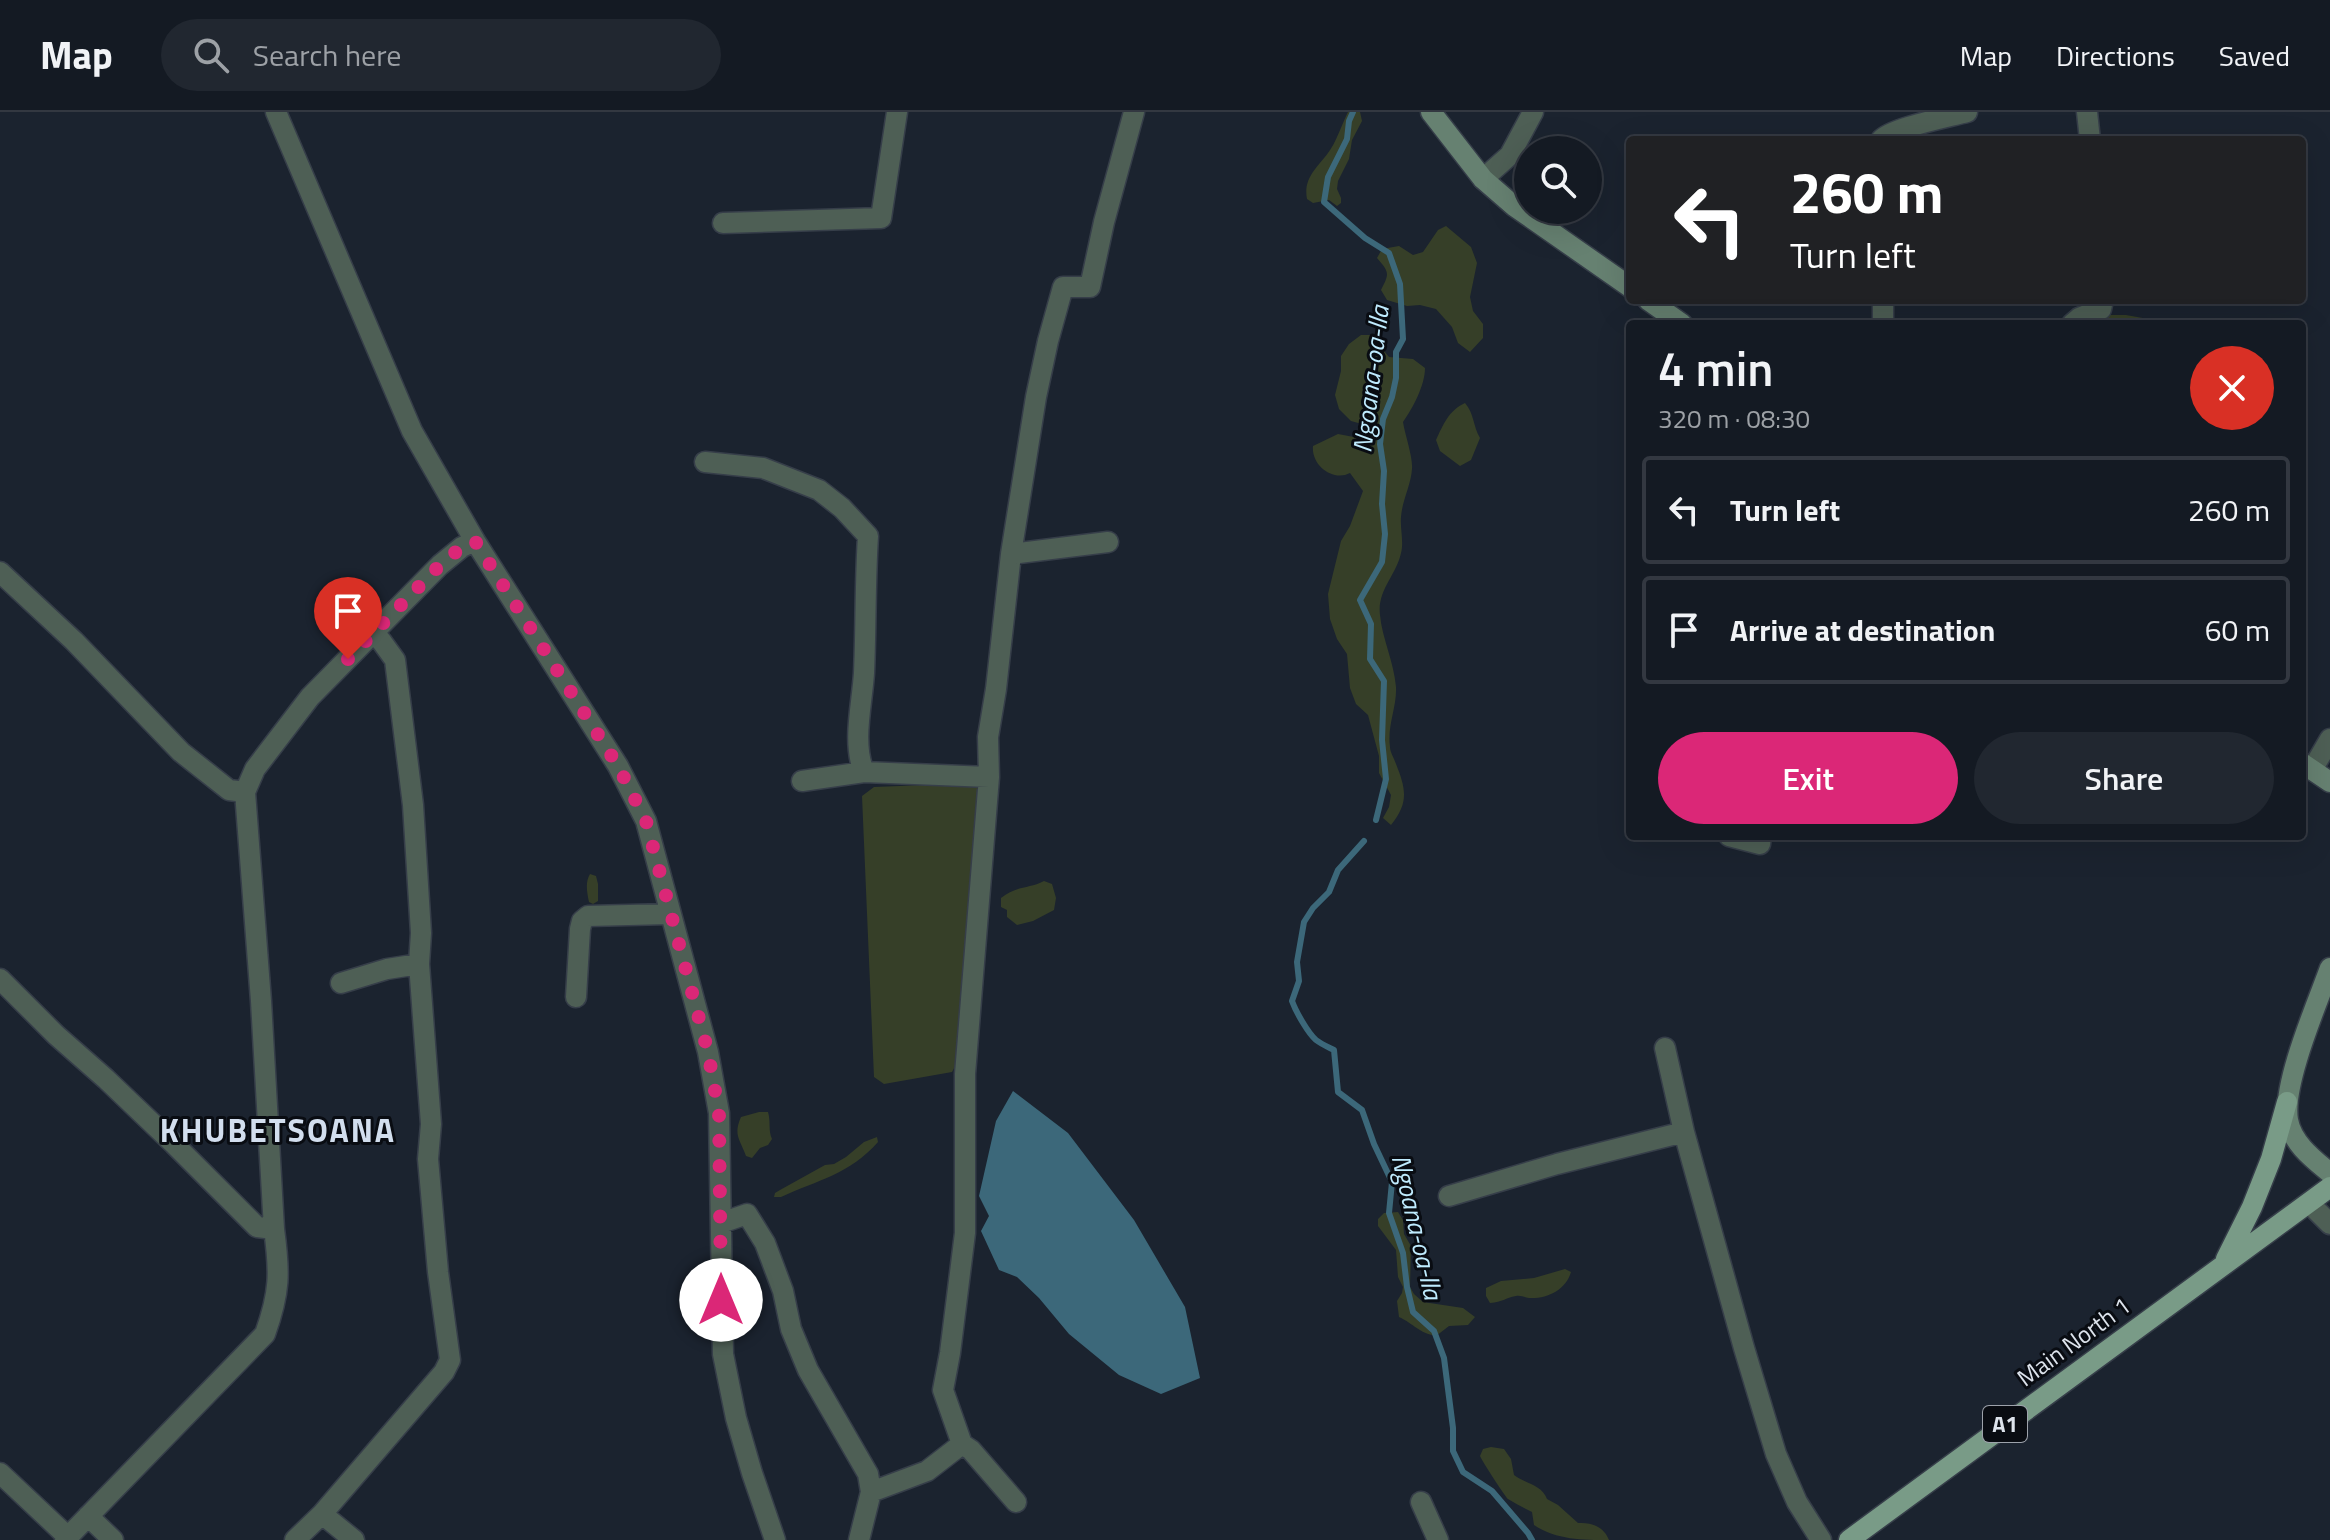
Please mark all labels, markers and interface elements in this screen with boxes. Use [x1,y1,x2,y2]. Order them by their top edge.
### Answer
search box [161,19,721,91]
text: Map [40,26,113,84]
text: Search here [253,32,402,78]
icon: search [189,33,233,77]
text: Map [1960,34,2012,77]
text: Directions [2056,34,2175,77]
text: Saved [2219,34,2290,77]
map controls [1514,136,1602,224]
button: search [1514,136,1602,224]
text: 260 m [1790,150,1943,235]
icon: left [1658,168,1762,272]
text: Turn left [1790,227,1916,282]
water label: Ngoana-oa-lla [1342,301,1399,455]
text: 4 min [1658,332,1773,405]
button: close [2190,346,2274,430]
text: 320 m · 08:30 [1658,399,1810,438]
text: Turn left [1730,487,1840,533]
text: 260 m [2188,487,2270,533]
icon: left [1662,488,1706,532]
pin [314,577,382,659]
icon: arrive [326,589,370,633]
text: Arrive at destination [1730,607,1995,653]
text: 60 m [2205,607,2270,653]
icon: arrive [1662,608,1706,652]
button: Exit [1658,732,1958,824]
button: Share [1974,732,2274,824]
district label: KHUBETSOANA [160,1106,396,1154]
water label: Ngoana-oa-lla [1382,1151,1454,1305]
position arrow [679,1258,763,1342]
street label: Main North 1 [2009,1288,2138,1395]
road number: A1 [1983,1406,2027,1442]

